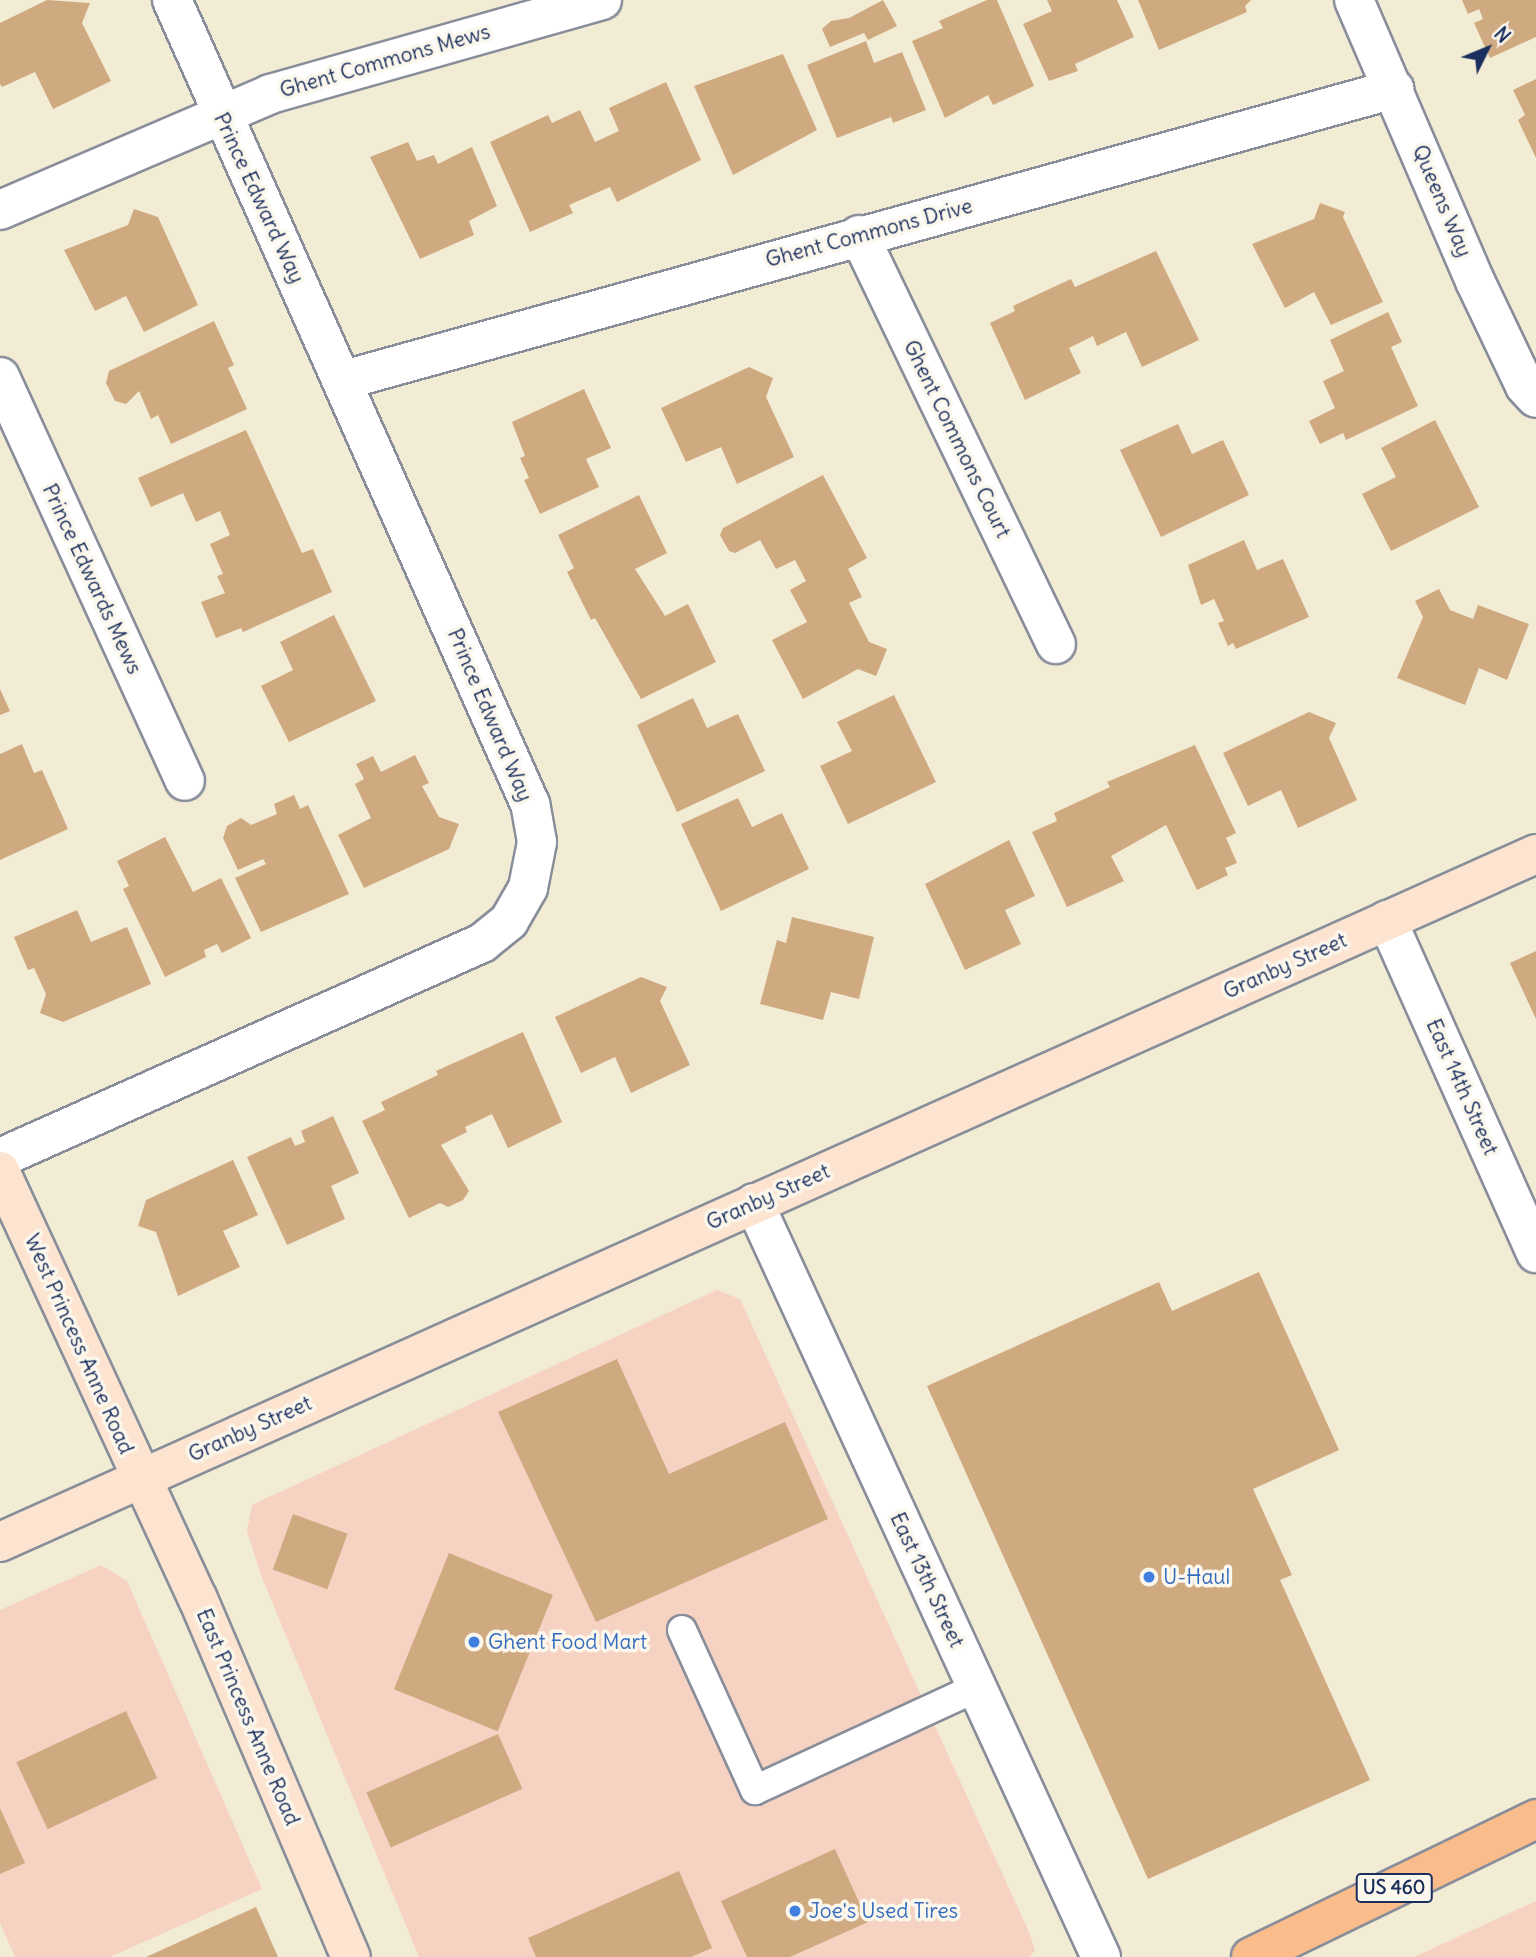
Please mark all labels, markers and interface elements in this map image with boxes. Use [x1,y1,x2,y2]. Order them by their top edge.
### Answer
north arrow [1452,14,1522,84]
street label: Ghent Commons Mews [277,19,493,103]
text: N [1489,22,1516,48]
street label: Prince Edward Way [208,109,310,287]
street label: Queens Way [1407,141,1477,261]
street label: Ghent Commons Drive [763,193,975,273]
street label: Ghent Commons Court [898,336,1016,542]
street label: Prince Edwards Mews [37,480,147,678]
street label: Prince Edward Way [442,625,538,805]
street label: Granby Street [1219,928,1351,1004]
street label: East 14th Street [1421,1015,1503,1159]
street label: Granby Street [702,1159,834,1235]
street label: West Princess Anne Road [19,1230,139,1458]
street label: Granby Street [184,1391,316,1467]
street label: East 13th Street [885,1508,969,1652]
place label: U-Haul [1163,1564,1230,1590]
marker: U-Haul [1141,1569,1157,1585]
street label: East Princess Anne Road [191,1605,305,1829]
place label: Ghent Food Mart [488,1629,647,1655]
marker: Ghent Food Mart [466,1634,482,1650]
road number: US 460 [1356,1872,1432,1904]
place label: Joe's Used Tires [809,1898,958,1924]
marker: Joe's Used Tires [787,1903,803,1919]

